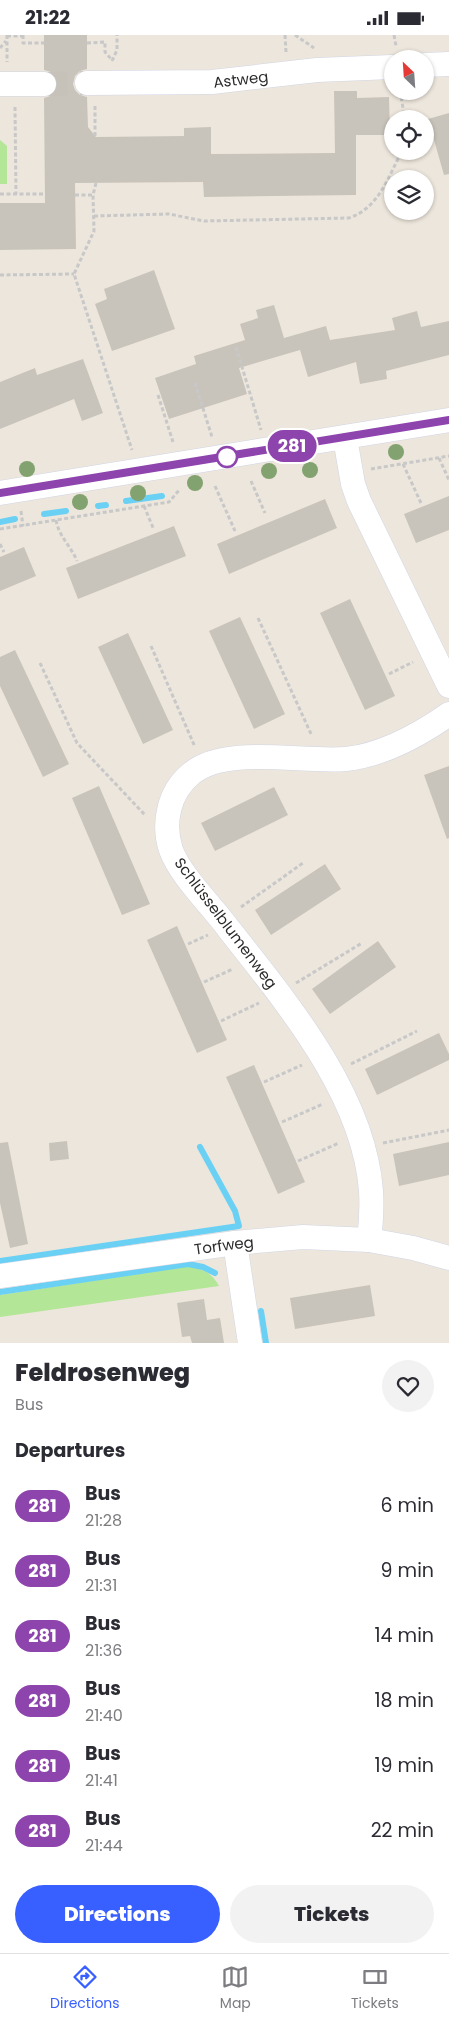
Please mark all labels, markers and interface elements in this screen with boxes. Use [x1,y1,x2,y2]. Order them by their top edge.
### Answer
text: 21:22 [25,4,70,31]
north arrow [384,50,434,100]
map controls [384,50,434,220]
street label: Astweg [212,65,269,92]
button: locate [384,110,434,160]
button: layers [384,170,434,220]
line badge: 281 [263,430,321,462]
text: 281 [278,433,306,458]
unlabelled marker [216,446,238,468]
street label: Schlüsselblumenweg [170,853,282,993]
street label: Torfweg [193,1231,255,1259]
text: Feldrosenweg [15,1356,190,1389]
button: heart [382,1360,434,1412]
text: Bus [15,1393,43,1416]
text: Departures [15,1437,125,1464]
text: Bus [85,1480,121,1507]
text: 6 min [380,1492,434,1519]
text: 281 [28,1493,57,1518]
text: 21:28 [85,1509,122,1532]
text: Bus [85,1545,121,1572]
text: 9 min [381,1557,434,1584]
text: 281 [28,1558,57,1583]
text: 21:31 [85,1574,117,1597]
text: Bus [85,1610,121,1637]
text: 14 min [374,1622,434,1649]
text: 281 [28,1623,57,1648]
text: 21:36 [85,1639,122,1662]
text: Bus [85,1675,121,1702]
text: 18 min [374,1687,434,1714]
text: 281 [28,1688,57,1713]
text: 21:40 [85,1704,123,1727]
text: Bus [85,1740,121,1767]
text: 19 min [374,1752,434,1779]
text: 281 [28,1753,57,1778]
text: 21:41 [85,1769,118,1792]
text: Bus [85,1805,121,1832]
text: 22 min [371,1817,434,1844]
text: 281 [28,1818,57,1843]
text: 21:44 [85,1834,123,1857]
button: Directions [15,1885,220,1943]
button: Tickets [230,1885,434,1943]
tab: Directions [50,1963,120,2014]
tab: Map [220,1963,251,2014]
tab: Tickets [351,1963,399,2014]

